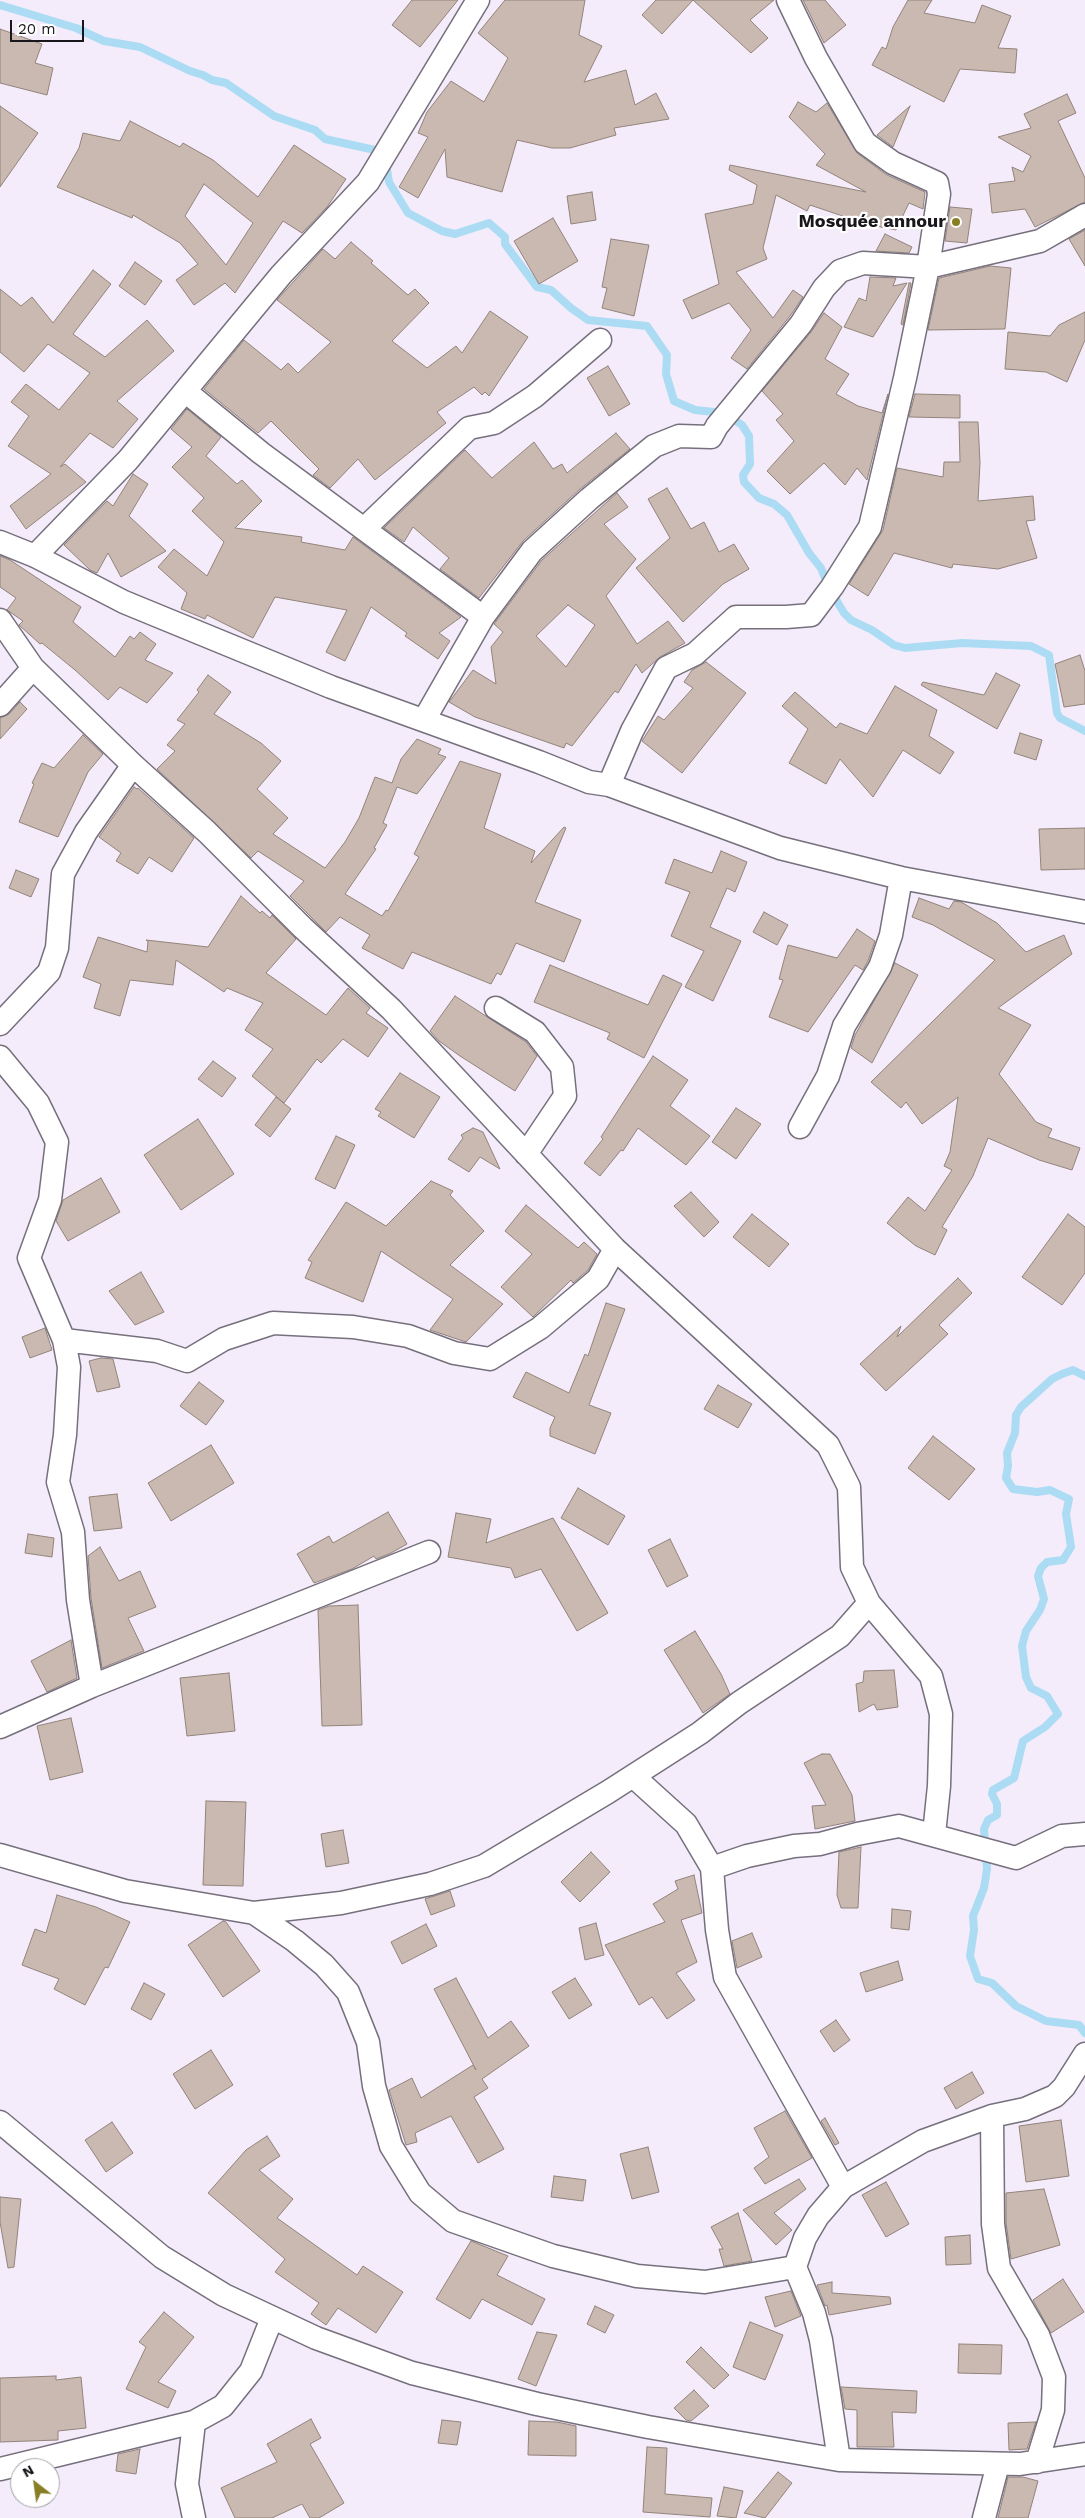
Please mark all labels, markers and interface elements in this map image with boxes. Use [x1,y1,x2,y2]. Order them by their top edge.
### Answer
scale bar [12,10,86,42]
text: 20 m [18,20,56,38]
place label: Mosquée annour [799,211,946,233]
marker: Mosquée annour [950,216,962,228]
north arrow [10,2458,60,2508]
text: N [20,2461,36,2480]

